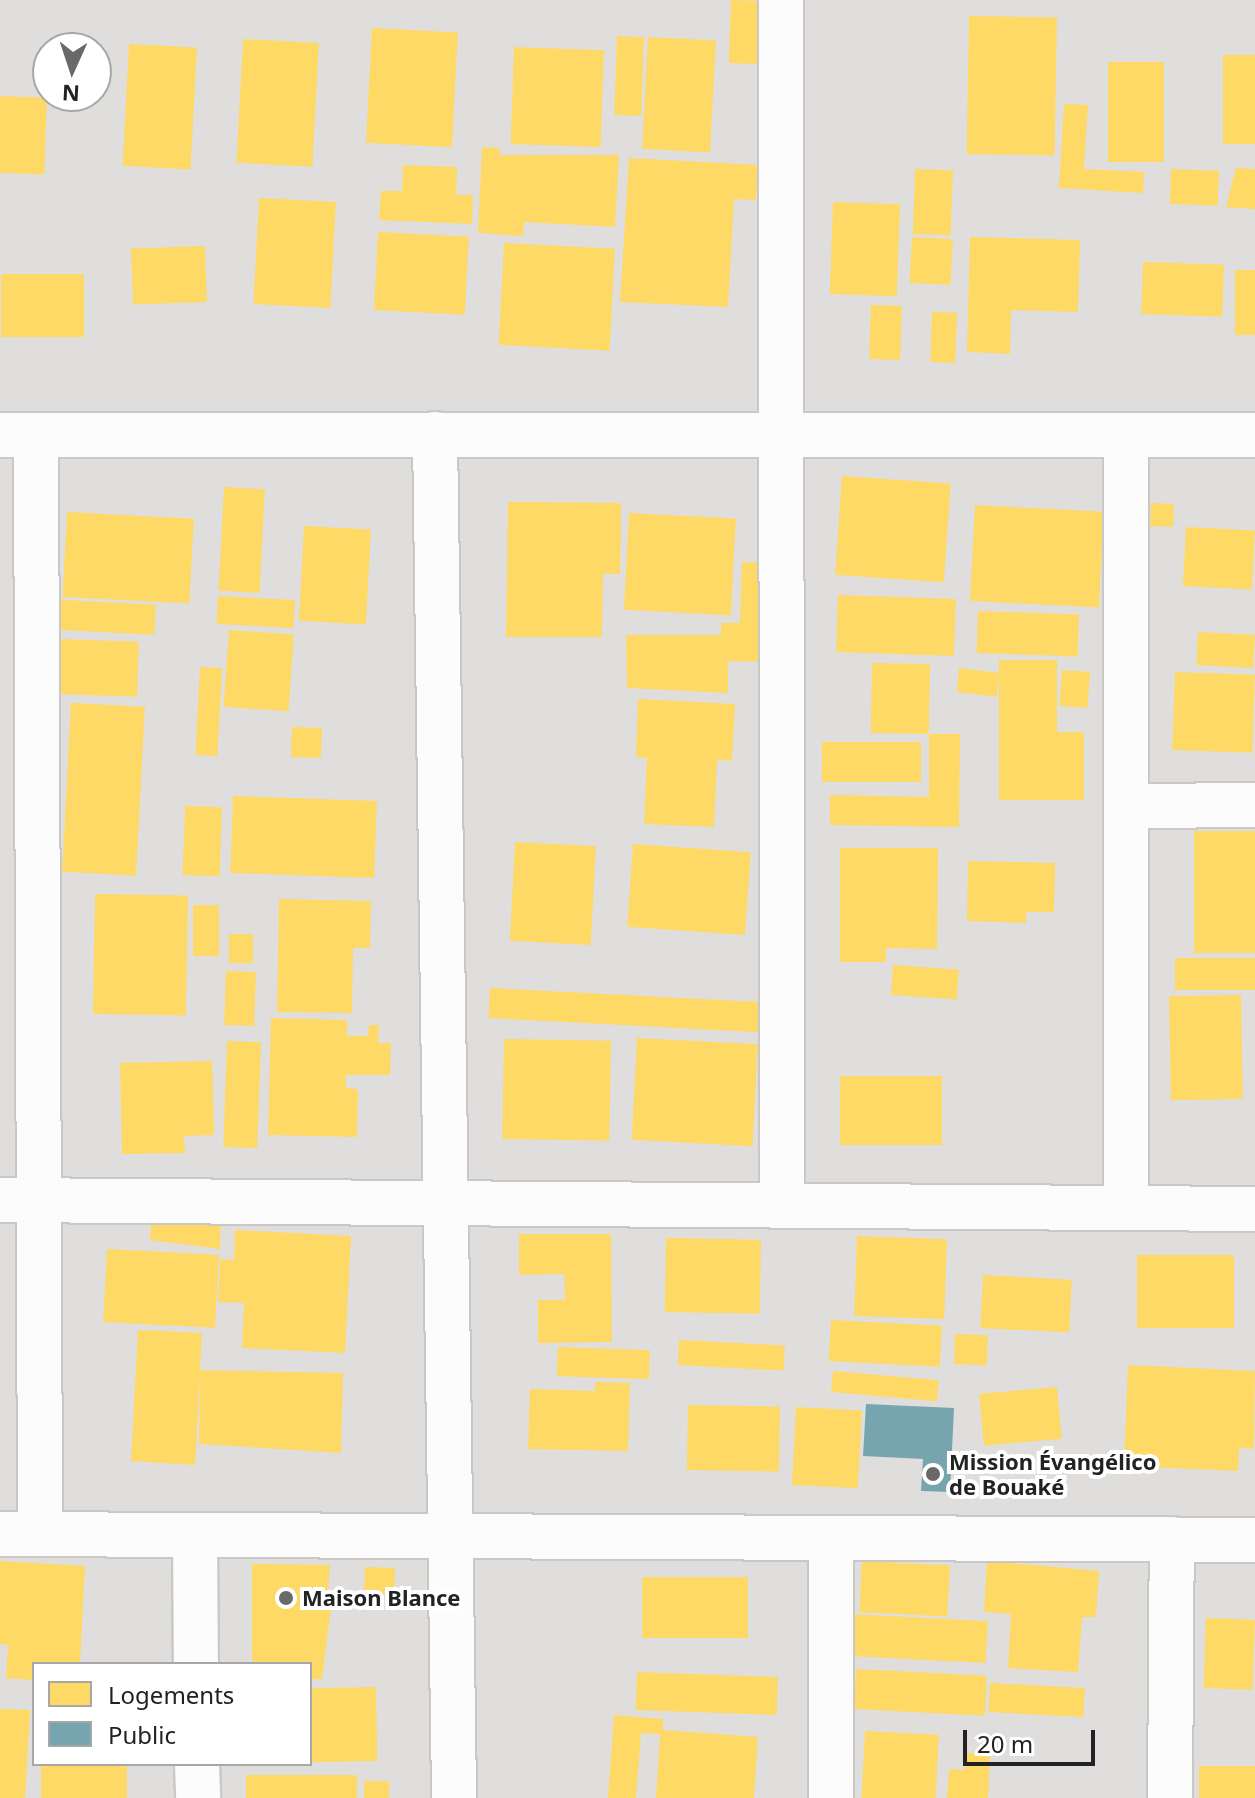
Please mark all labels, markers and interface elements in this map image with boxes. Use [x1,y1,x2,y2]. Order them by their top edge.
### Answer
north arrow [32,32,112,112]
text: N [61,79,81,109]
place label: Mission Évangélico de Bouaké [949,1448,1156,1500]
marker: Mission Évangélico de Bouaké [924,1465,942,1483]
place label: Maison Blance [302,1585,460,1611]
marker: Maison Blance [277,1589,295,1607]
legend [32,1662,312,1766]
text: Logements [108,1678,234,1711]
scale bar [967,1714,1099,1764]
text: Public [108,1718,176,1751]
text: 20 m [977,1727,1033,1760]

